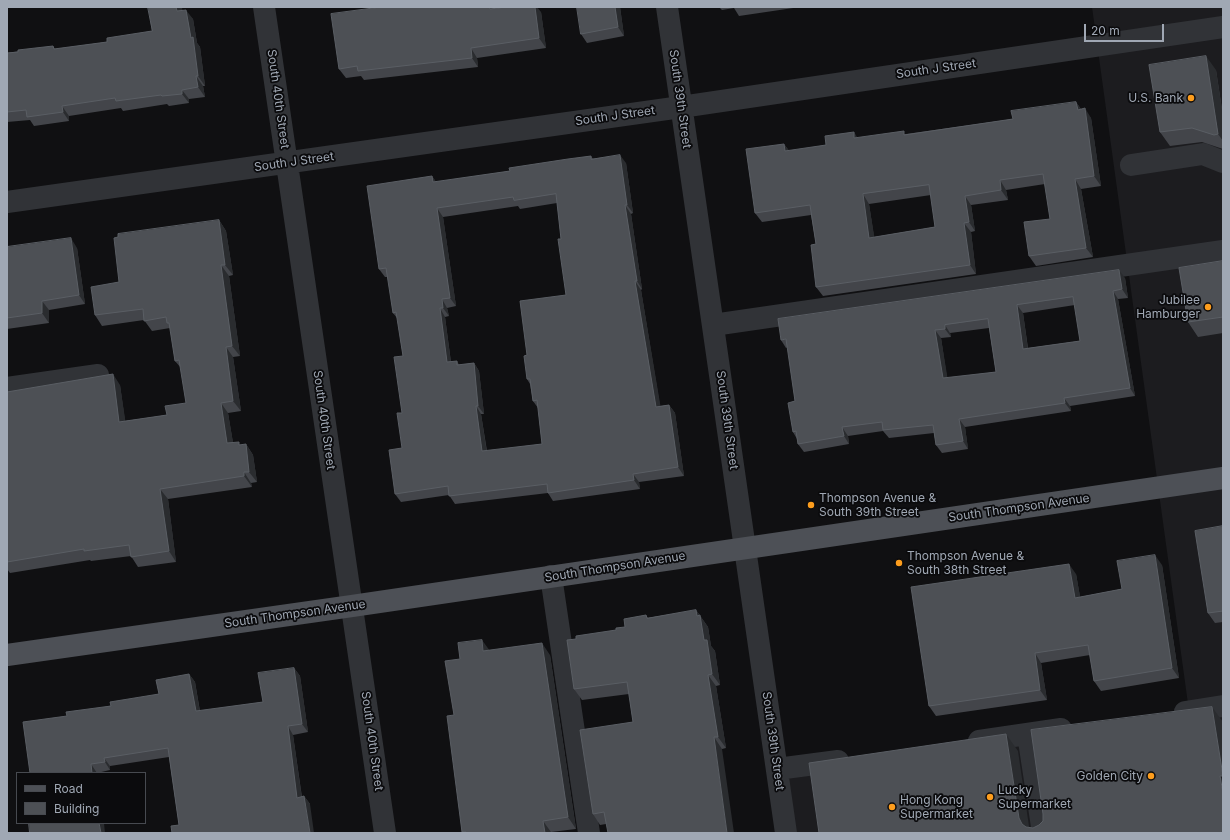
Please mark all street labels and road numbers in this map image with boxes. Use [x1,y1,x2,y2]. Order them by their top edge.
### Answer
street label: South 40th Street [264,48,292,150]
street label: South 39th Street [666,49,694,149]
street label: South J Street [895,56,977,82]
street label: South J Street [574,103,656,129]
street label: South J Street [253,149,335,175]
street label: South 40th Street [310,369,338,471]
street label: South 39th Street [713,370,741,470]
street label: South Thompson Avenue [947,491,1091,525]
street label: South Thompson Avenue [544,549,686,585]
street label: South Thompson Avenue [223,597,367,631]
street label: South 40th Street [358,690,386,792]
street label: South 39th Street [759,691,787,791]

